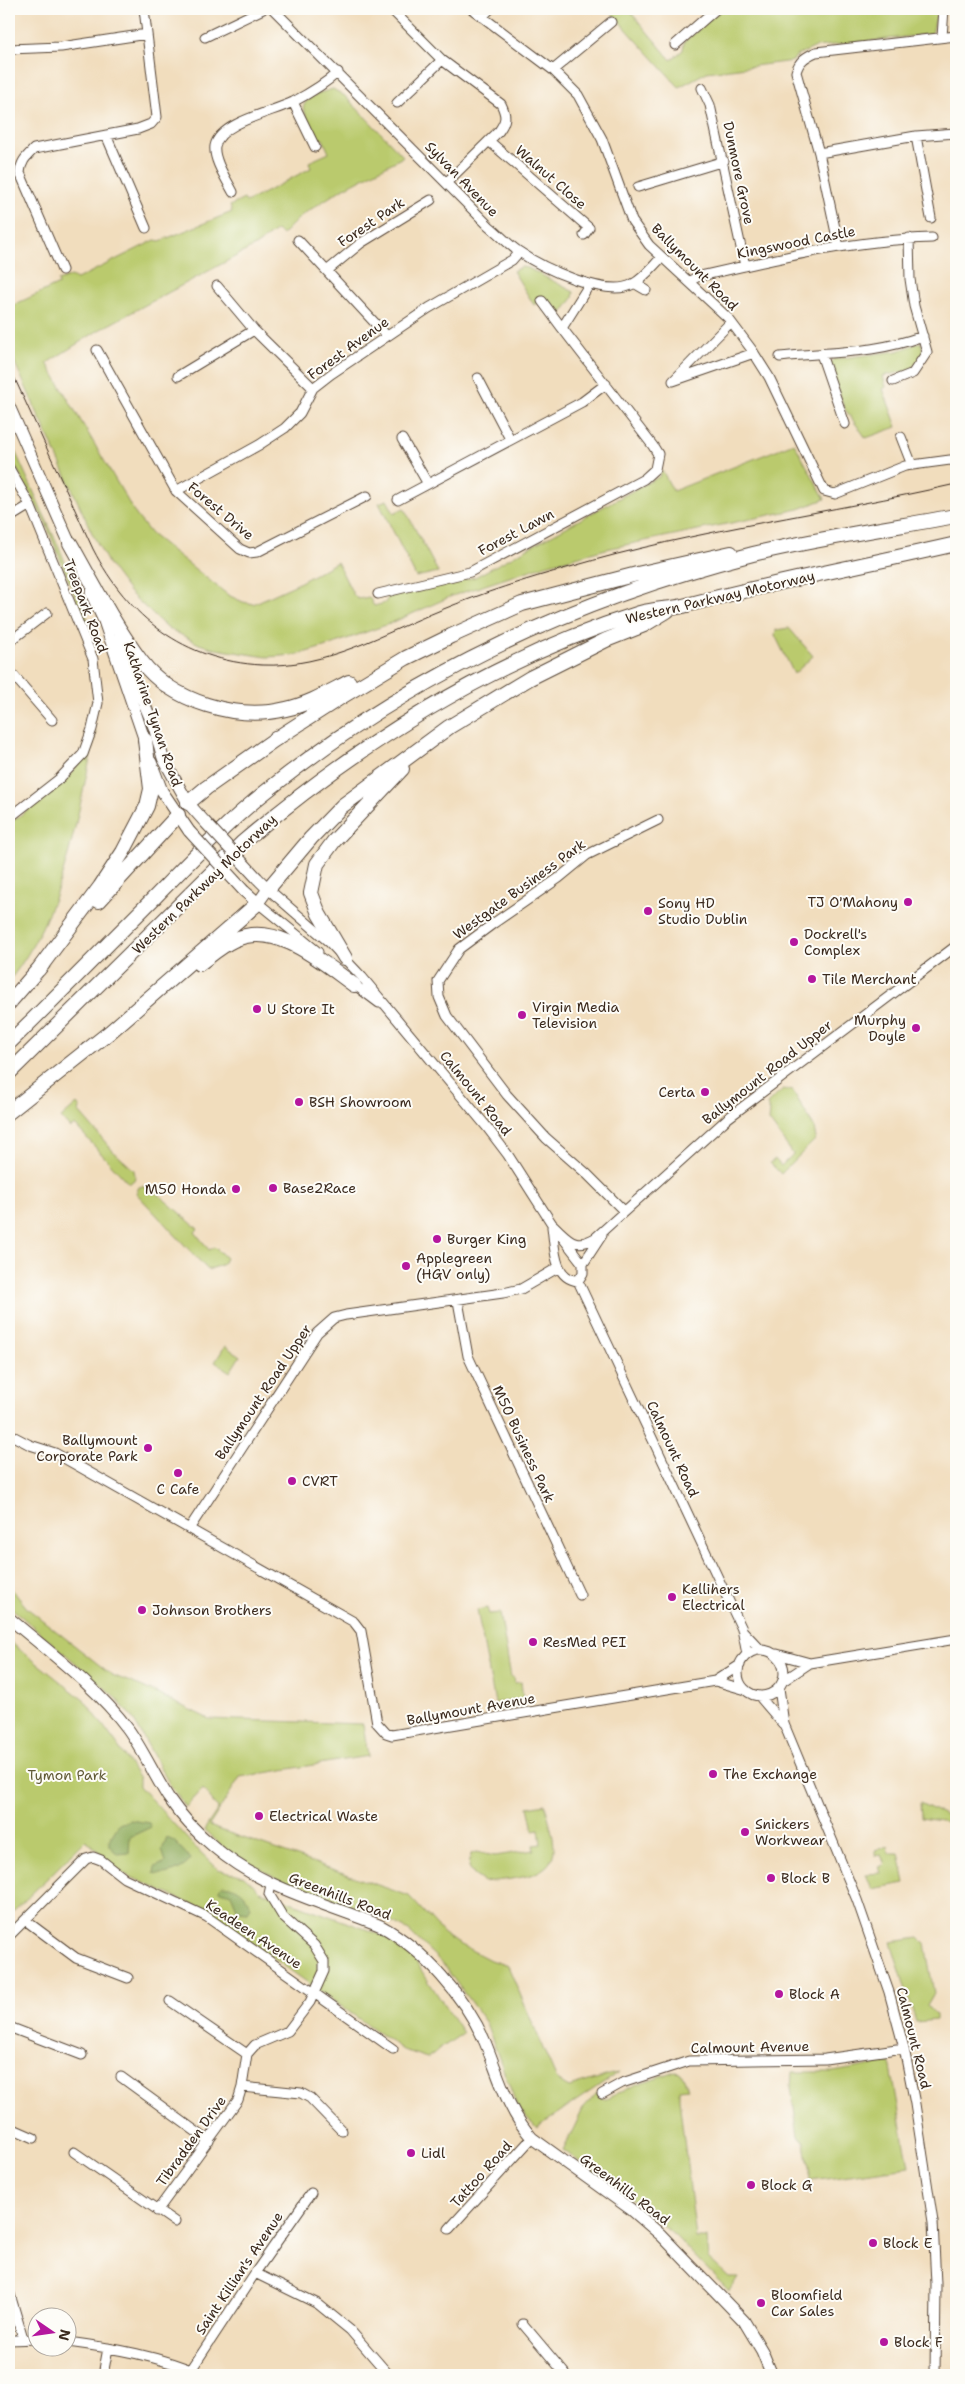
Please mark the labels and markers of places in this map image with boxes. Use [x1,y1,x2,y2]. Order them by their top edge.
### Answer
place label: TJ O'Mahony [807,893,898,911]
place label: Sony HD Studio Dublin [658,894,748,928]
marker: TJ O'Mahony [902,896,914,908]
marker: Sony HD Studio Dublin [642,905,654,917]
place label: Dockrell's Complex [804,925,867,959]
marker: Dockrell's Complex [788,936,800,948]
place label: Tile Merchant [822,970,917,988]
marker: Tile Merchant [806,973,818,985]
place label: Virgin Media Television [532,998,619,1032]
place label: U Store It [267,1000,335,1018]
marker: U Store It [251,1003,263,1015]
marker: Virgin Media Television [516,1009,528,1021]
place label: Murphy Doyle [854,1011,906,1045]
marker: Murphy Doyle [910,1022,922,1034]
place label: Certa [658,1083,695,1101]
marker: Certa [699,1086,711,1098]
place label: BSH Showroom [309,1093,411,1111]
marker: BSH Showroom [293,1096,305,1108]
place label: Base2Race [283,1179,356,1197]
place label: M50 Honda [145,1180,226,1198]
marker: Base2Race [267,1182,279,1194]
marker: M50 Honda [230,1183,242,1195]
place label: Burger King [447,1230,526,1248]
marker: Burger King [431,1233,443,1245]
place label: Applegreen (HGV only) [416,1249,493,1283]
marker: Applegreen (HGV only) [400,1260,412,1272]
place label: Ballymount Corporate Park [36,1431,138,1465]
marker: Ballymount Corporate Park [142,1442,154,1454]
marker: C Cafe [172,1467,184,1479]
place label: CVRT [302,1472,338,1490]
marker: CVRT [286,1475,298,1487]
place label: C Cafe [157,1480,199,1498]
place label: Kellihers Electrical [682,1580,745,1614]
marker: Kellihers Electrical [666,1591,678,1603]
place label: Johnson Brothers [152,1601,272,1619]
marker: Johnson Brothers [136,1604,148,1616]
place label: ResMed PEI [543,1633,626,1651]
marker: ResMed PEI [527,1636,539,1648]
place label: The Exchange [723,1765,817,1783]
marker: The Exchange [707,1768,719,1780]
place label: Electrical Waste [269,1807,378,1825]
marker: Electrical Waste [253,1810,265,1822]
place label: Snickers Workwear [755,1815,825,1849]
marker: Snickers Workwear [739,1826,751,1838]
place label: Block B [781,1869,830,1887]
marker: Block B [765,1872,777,1884]
place label: Block A [789,1985,840,2003]
marker: Block A [773,1988,785,2000]
place label: Lidl [421,2144,446,2162]
marker: Lidl [405,2147,417,2159]
place label: Block G [761,2176,813,2194]
marker: Block G [745,2179,757,2191]
place label: Block E [883,2234,933,2252]
marker: Block E [867,2237,879,2249]
place label: Bloomfield Car Sales [771,2286,843,2320]
marker: Bloomfield Car Sales [755,2297,767,2309]
place label: Block F [894,2333,943,2351]
marker: Block F [878,2336,890,2348]

